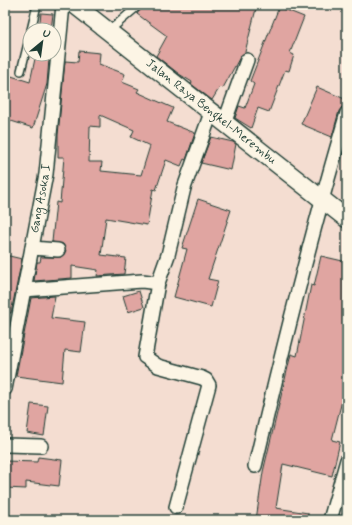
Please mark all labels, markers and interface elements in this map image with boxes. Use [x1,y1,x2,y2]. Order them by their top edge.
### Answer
north arrow [22,22,62,62]
text: U [40,26,53,42]
street label: Jalan Raya Bengkel-Merembu [142,56,280,168]
street label: Gang Asoka I [27,163,55,234]

